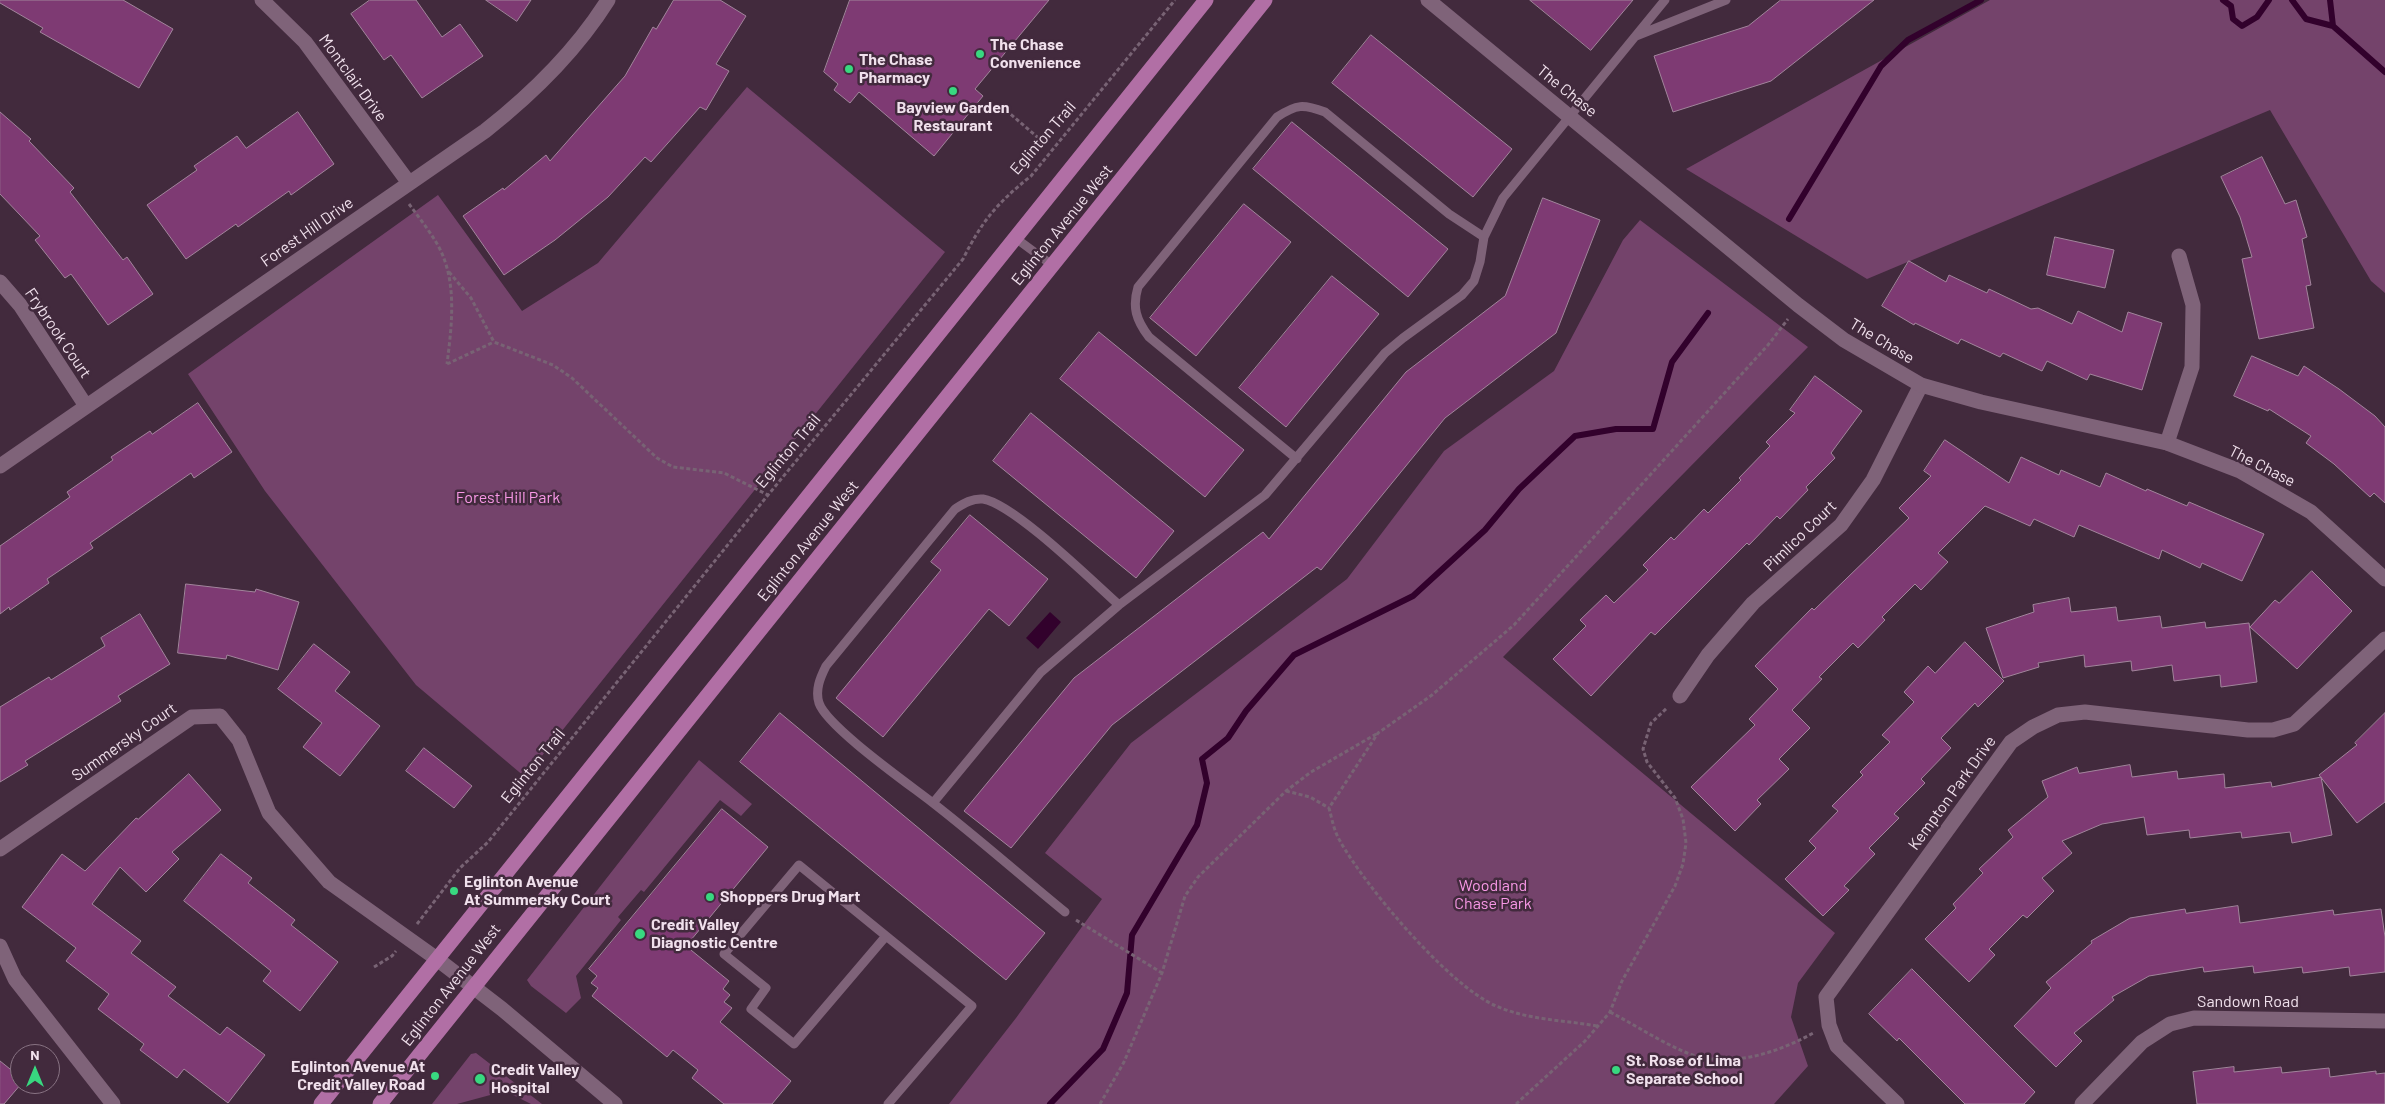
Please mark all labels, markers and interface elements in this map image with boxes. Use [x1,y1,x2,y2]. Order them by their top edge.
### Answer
street label: Montclair Drive [315,31,391,125]
place label: The Chase Convenience [990,35,1081,73]
marker: The Chase Convenience [974,48,986,60]
place label: The Chase Pharmacy [859,50,933,88]
street label: The Chase [1533,61,1601,121]
marker: The Chase Pharmacy [843,63,855,75]
marker: Bayview Garden Restaurant [947,85,959,97]
street label: Eglinton Trail [1006,97,1080,179]
place label: Bayview Garden Restaurant [896,98,1010,136]
street label: Eglinton Avenue West [1007,161,1117,289]
street label: Forest Hill Drive [257,193,357,271]
street label: Frybrook Court [21,284,95,382]
street label: The Chase [1846,314,1918,368]
street label: Eglinton Trail [751,410,825,492]
street label: The Chase [2226,441,2298,491]
street label: Eglinton Avenue West [753,477,863,605]
park label: Forest Hill Park [456,488,560,508]
street label: Pimlico Court [1760,497,1840,575]
street label: Summersky Court [68,699,180,785]
street label: Eglinton Trail [497,725,569,807]
street label: Kempton Park Drive [1904,732,2000,854]
place label: Eglinton Avenue At Summersky Court [464,872,611,910]
park label: Woodland Chase Park [1454,876,1532,914]
marker: Eglinton Avenue At Summersky Court [448,885,460,897]
place label: Shoppers Drug Mart [720,887,860,907]
marker: Shoppers Drug Mart [704,891,716,903]
place label: Credit Valley Diagnostic Centre [651,915,778,953]
street label: Eglinton Avenue West [397,920,505,1050]
marker: Credit Valley Diagnostic Centre [633,927,647,941]
street label: Sandown Road [2197,992,2299,1012]
north arrow [10,1044,60,1094]
text: N [30,1046,40,1063]
place label: St. Rose of Lima Separate School [1626,1051,1743,1089]
place label: Eglinton Avenue At Credit Valley Road [291,1057,425,1095]
place label: Credit Valley Hospital [491,1060,579,1098]
marker: St. Rose of Lima Separate School [1610,1064,1622,1076]
marker: Eglinton Avenue At Credit Valley Road [429,1070,441,1082]
marker: Credit Valley Hospital [473,1072,487,1086]

